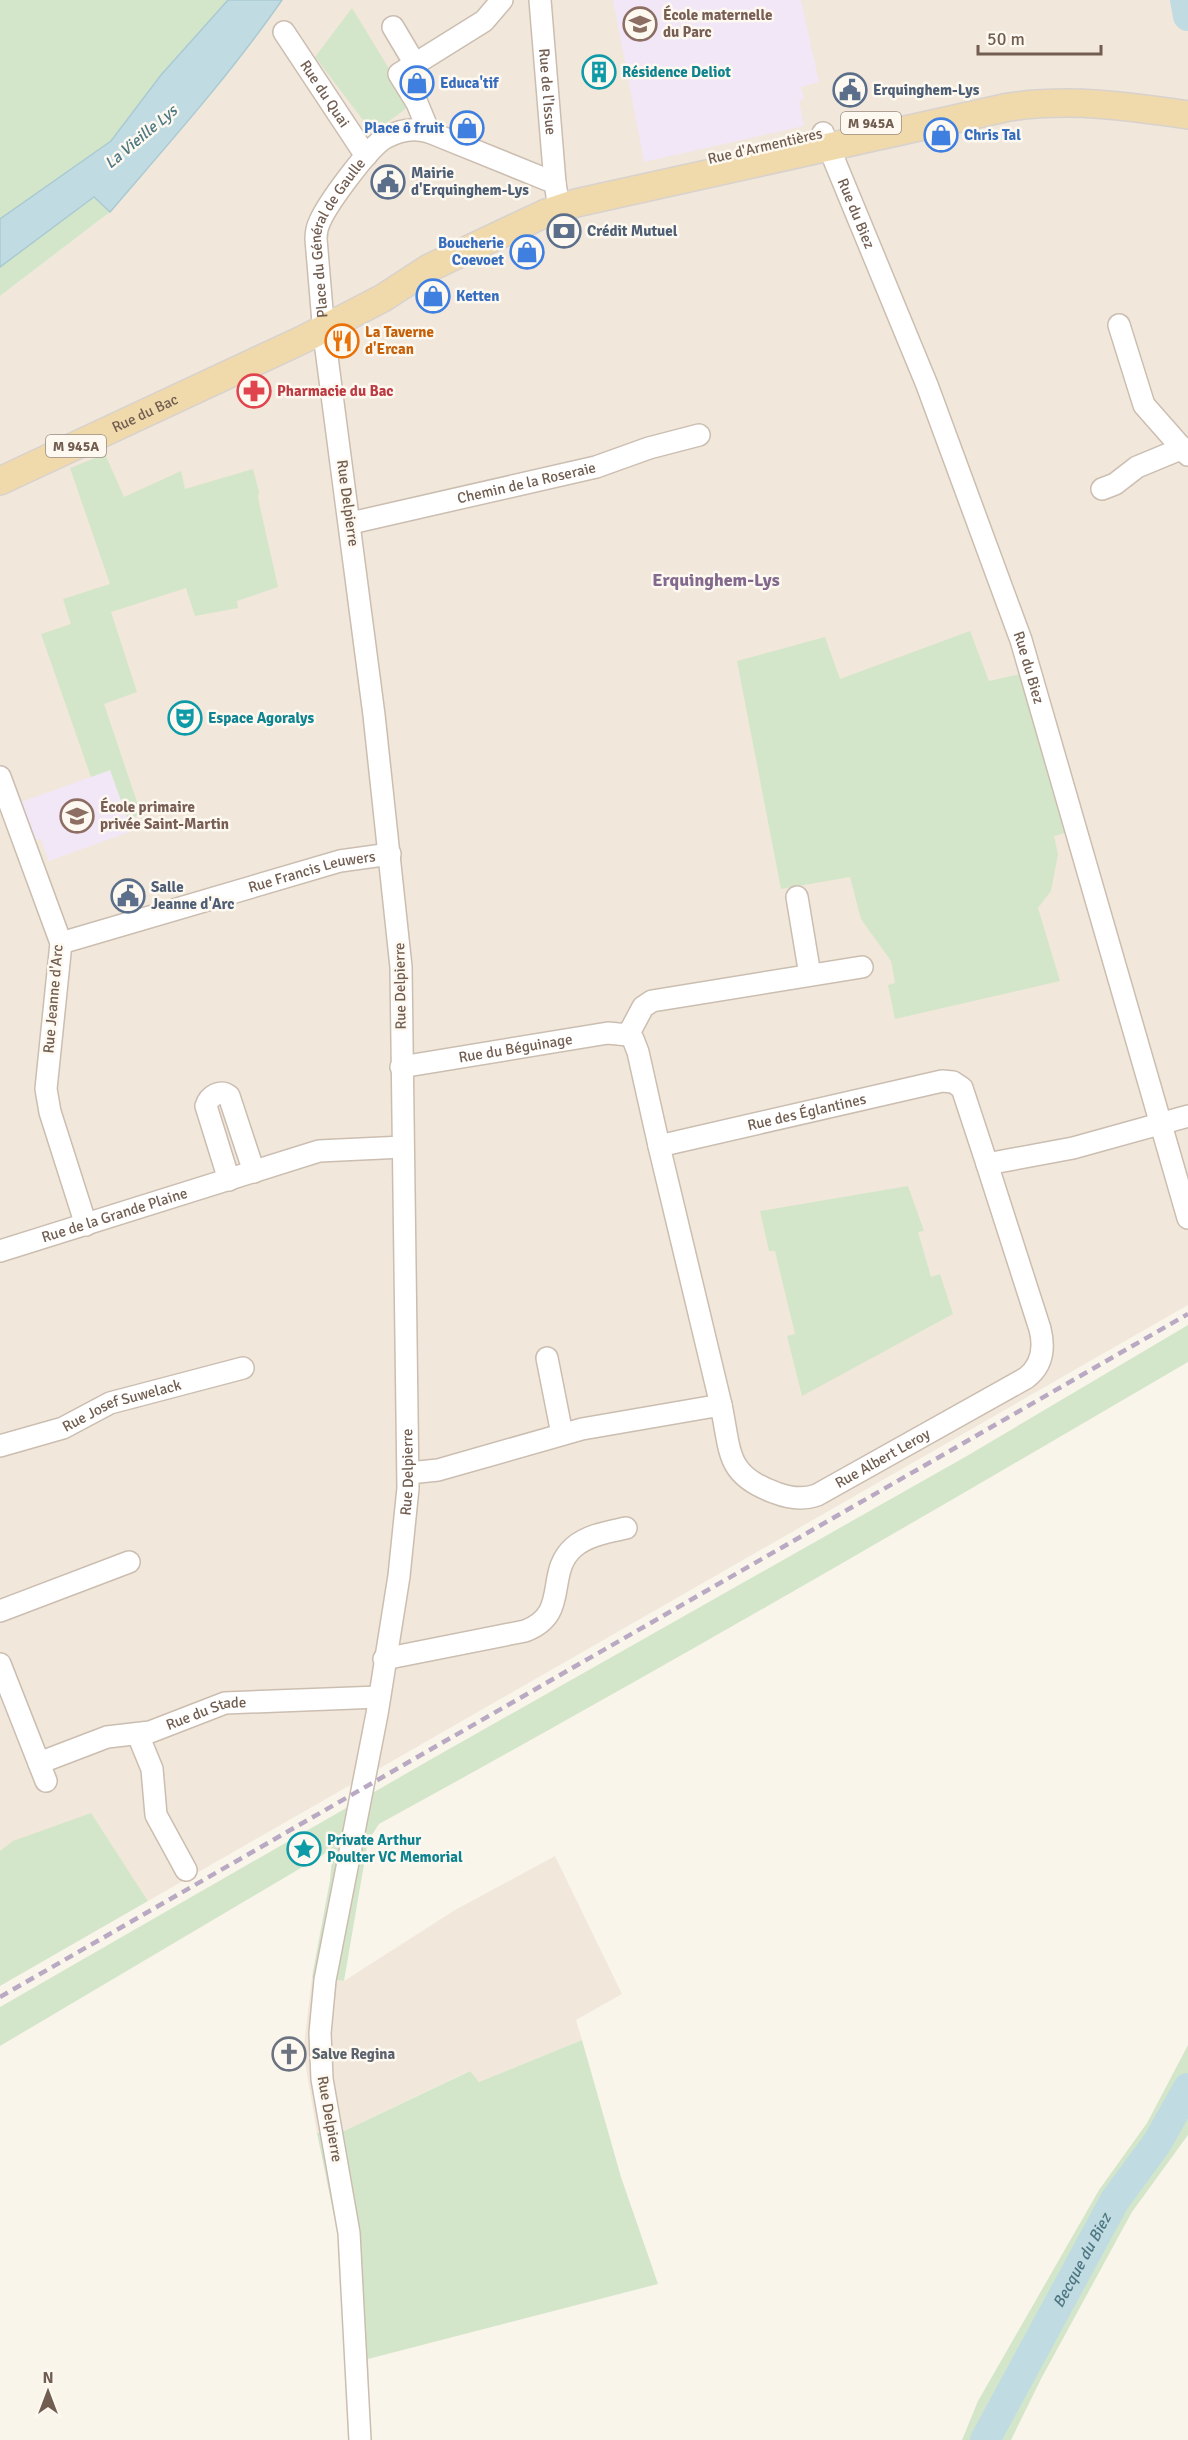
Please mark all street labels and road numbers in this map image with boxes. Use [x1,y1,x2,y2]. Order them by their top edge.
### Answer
street label: Rue de l'Issue [535,48,560,136]
street label: Rue du Quai [296,57,354,131]
road number: M 945A [841,112,901,134]
street label: Rue d'Armentières [706,124,825,168]
street label: Place du Général de Gaulle [307,154,369,319]
street label: Rue du Biez [834,176,879,252]
street label: Rue du Bac [109,390,181,436]
road number: M 945A [46,435,106,457]
street label: Chemin de la Roseraie [455,458,598,507]
street label: Rue Delpierre [333,459,363,547]
street label: Rue du Biez [1010,629,1048,706]
street label: Rue Francis Leuwers [246,847,377,897]
street label: Rue Delpierre [390,942,410,1030]
street label: Rue Jeanne d'Arc [39,944,67,1054]
street label: Rue du Béguinage [457,1030,574,1066]
street label: Rue des Églantines [746,1090,868,1134]
street label: Rue de la Grande Plaine [39,1184,190,1246]
street label: Rue Josef Suwelack [59,1376,184,1436]
street label: Rue Albert Leroy [832,1425,933,1492]
street label: Rue Delpierre [396,1428,417,1517]
street label: Rue du Stade [164,1693,247,1734]
street label: Rue Delpierre [314,2075,346,2163]

